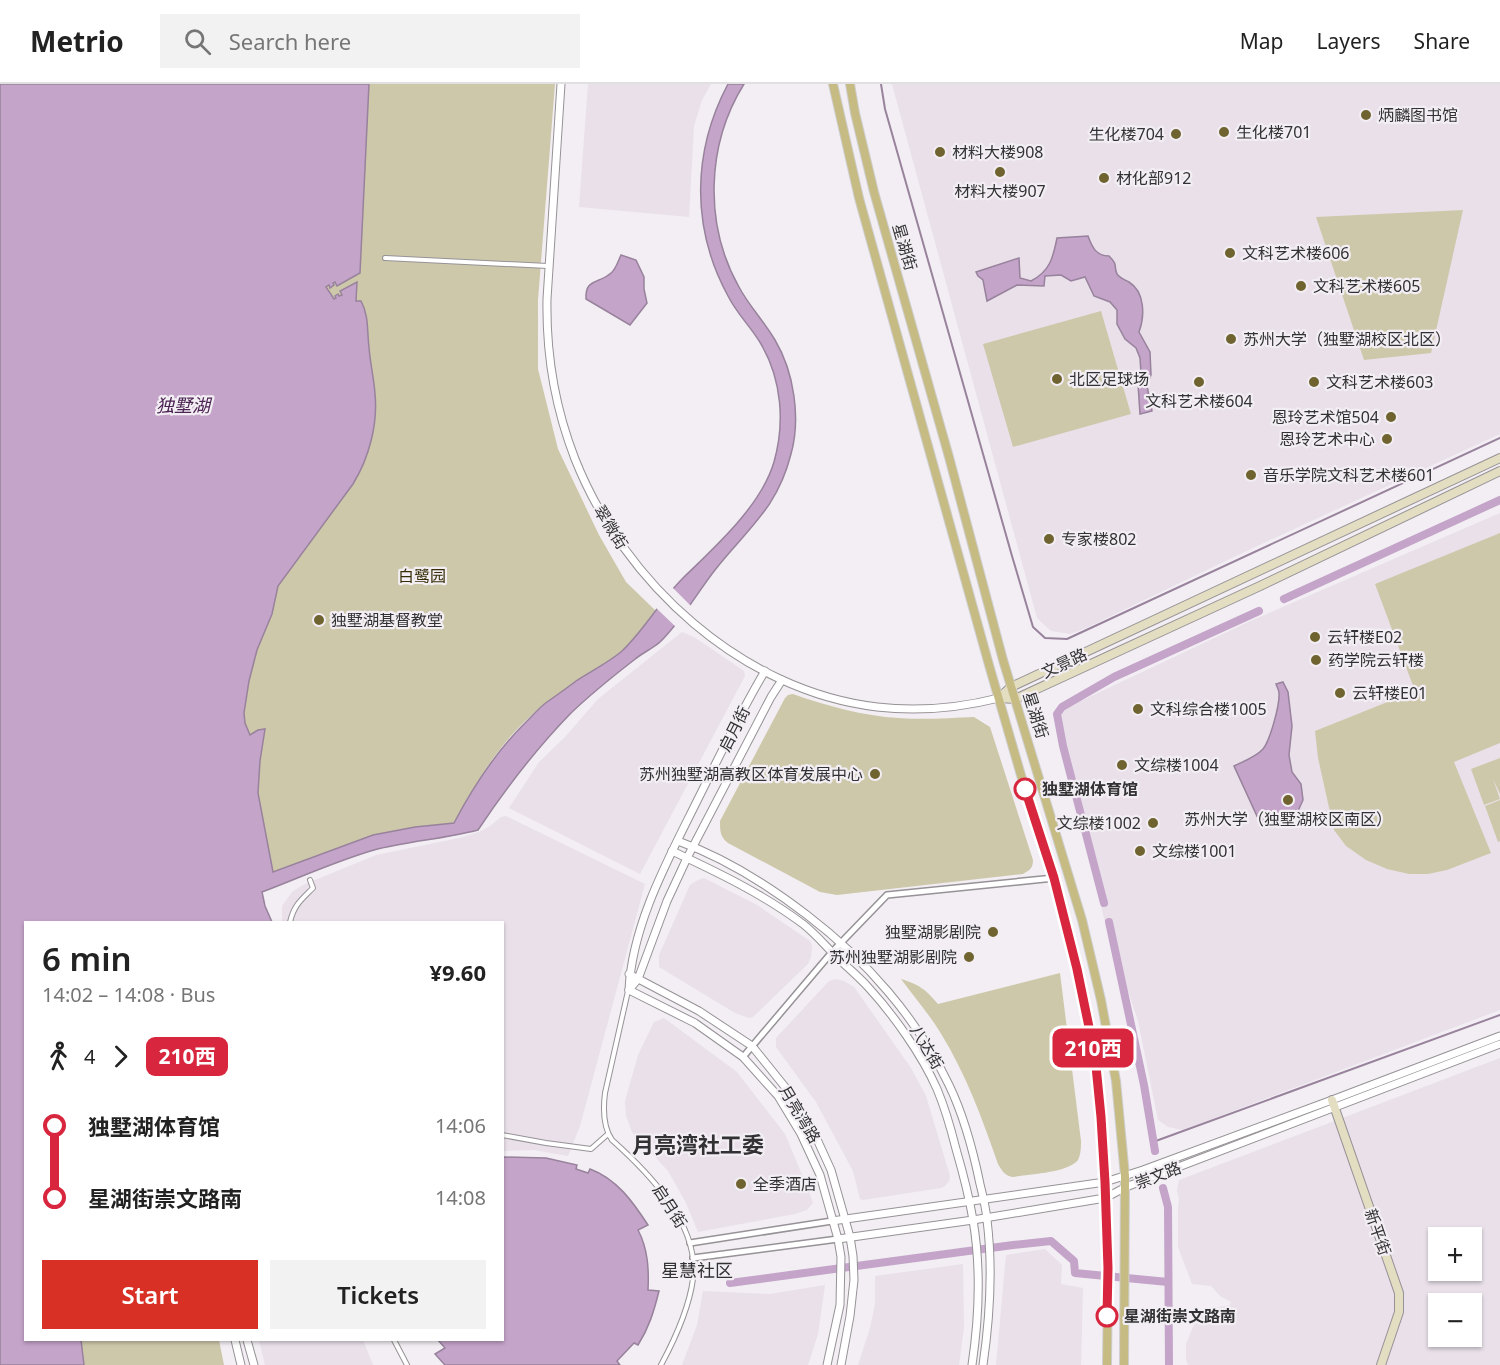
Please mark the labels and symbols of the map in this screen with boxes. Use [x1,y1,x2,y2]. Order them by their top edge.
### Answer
place label: 炳麟图书馆 [1378,104,1458,126]
marker: 炳麟图书馆 [1359,108,1373,122]
place label: 生化楼701 [1236,121,1311,143]
place label: 生化楼704 [1089,123,1164,145]
marker: 生化楼701 [1217,125,1231,139]
marker: 生化楼704 [1169,127,1183,141]
place label: 材料大楼908 [952,141,1043,163]
marker: 材料大楼908 [933,145,947,159]
marker: 材料大楼907 [993,165,1007,179]
place label: 材化部912 [1116,167,1191,189]
marker: 材化部912 [1097,171,1111,185]
place label: 材料大楼907 [954,180,1046,202]
street label: 星湖街 [888,221,922,273]
place label: 文科艺术楼606 [1242,242,1349,264]
marker: 文科艺术楼606 [1223,246,1237,260]
place label: 文科艺术楼605 [1313,275,1420,297]
marker: 文科艺术楼605 [1294,279,1308,293]
place label: 苏州大学（独墅湖校区北区） [1243,328,1451,350]
marker: 苏州大学（独墅湖校区北区） [1224,332,1238,346]
place label: 北区足球场 [1069,368,1149,390]
place label: 文科艺术楼603 [1326,371,1433,393]
marker: 北区足球场 [1050,372,1064,386]
marker: 文科艺术楼604 [1192,375,1206,389]
marker: 文科艺术楼603 [1307,375,1321,389]
place label: 文科艺术楼604 [1145,390,1253,412]
water label: 独墅湖 [156,393,213,417]
place label: 恩玲艺术馆504 [1272,406,1379,428]
marker: 恩玲艺术馆504 [1384,410,1398,424]
place label: 恩玲艺术中心 [1279,428,1375,450]
marker: 恩玲艺术中心 [1380,432,1394,446]
place label: 音乐学院文科艺术楼601 [1263,464,1434,486]
marker: 音乐学院文科艺术楼601 [1244,468,1258,482]
street label: 翠微街 [589,501,633,553]
place label: 专家楼802 [1061,528,1136,550]
marker: 专家楼802 [1042,532,1056,546]
park label: 白鹭园 [398,565,446,587]
place label: 独墅湖基督教堂 [331,609,443,631]
marker: 独墅湖基督教堂 [312,613,326,627]
place label: 云轩楼E02 [1327,626,1402,648]
marker: 云轩楼E02 [1308,630,1322,644]
street label: 文景路 [1038,643,1090,683]
place label: 药学院云轩楼 [1328,649,1424,671]
marker: 药学院云轩楼 [1309,653,1323,667]
place label: 云轩楼E01 [1352,682,1427,704]
marker: 云轩楼E01 [1333,686,1347,700]
street label: 星湖街 [1018,689,1054,741]
place label: 文科综合楼1005 [1150,698,1267,720]
marker: 文科综合楼1005 [1131,702,1145,716]
street label: 启月街 [713,703,755,755]
place label: 文综楼1004 [1134,754,1219,776]
marker: 文综楼1004 [1115,758,1129,772]
place label: 苏州独墅湖高教区体育发展中心 [639,763,863,785]
marker: 苏州独墅湖高教区体育发展中心 [868,767,882,781]
marker: 独墅湖体育馆 [1014,778,1036,800]
place label: 独墅湖体育馆 [1042,778,1138,800]
marker: 苏州大学（独墅湖校区南区） [1281,793,1295,807]
place label: 苏州大学（独墅湖校区南区） [1184,808,1392,830]
place label: 文综楼1002 [1056,812,1141,834]
marker: 文综楼1002 [1146,816,1160,830]
place label: 文综楼1001 [1152,840,1237,862]
marker: 文综楼1001 [1133,844,1147,858]
place label: 独墅湖影剧院 [885,921,981,943]
marker: 独墅湖影剧院 [986,925,1000,939]
place label: 苏州独墅湖影剧院 [829,946,957,968]
marker: 苏州独墅湖影剧院 [962,950,976,964]
street label: 八达街 [905,1021,949,1073]
line badge: 210西 [1051,1028,1135,1068]
street label: 月亮湾路 [774,1081,826,1147]
district label: 月亮湾社工委 [632,1129,764,1159]
street label: 崇文路 [1132,1156,1184,1194]
place label: 全季酒店 [753,1173,817,1195]
marker: 全季酒店 [734,1177,748,1191]
street label: 启月街 [648,1180,692,1232]
street label: 新平街 [1360,1206,1396,1258]
district label: 星慧社区 [661,1258,733,1282]
marker: 星湖街崇文路南 [1096,1305,1118,1327]
place label: 星湖街崇文路南 [1124,1305,1236,1327]

